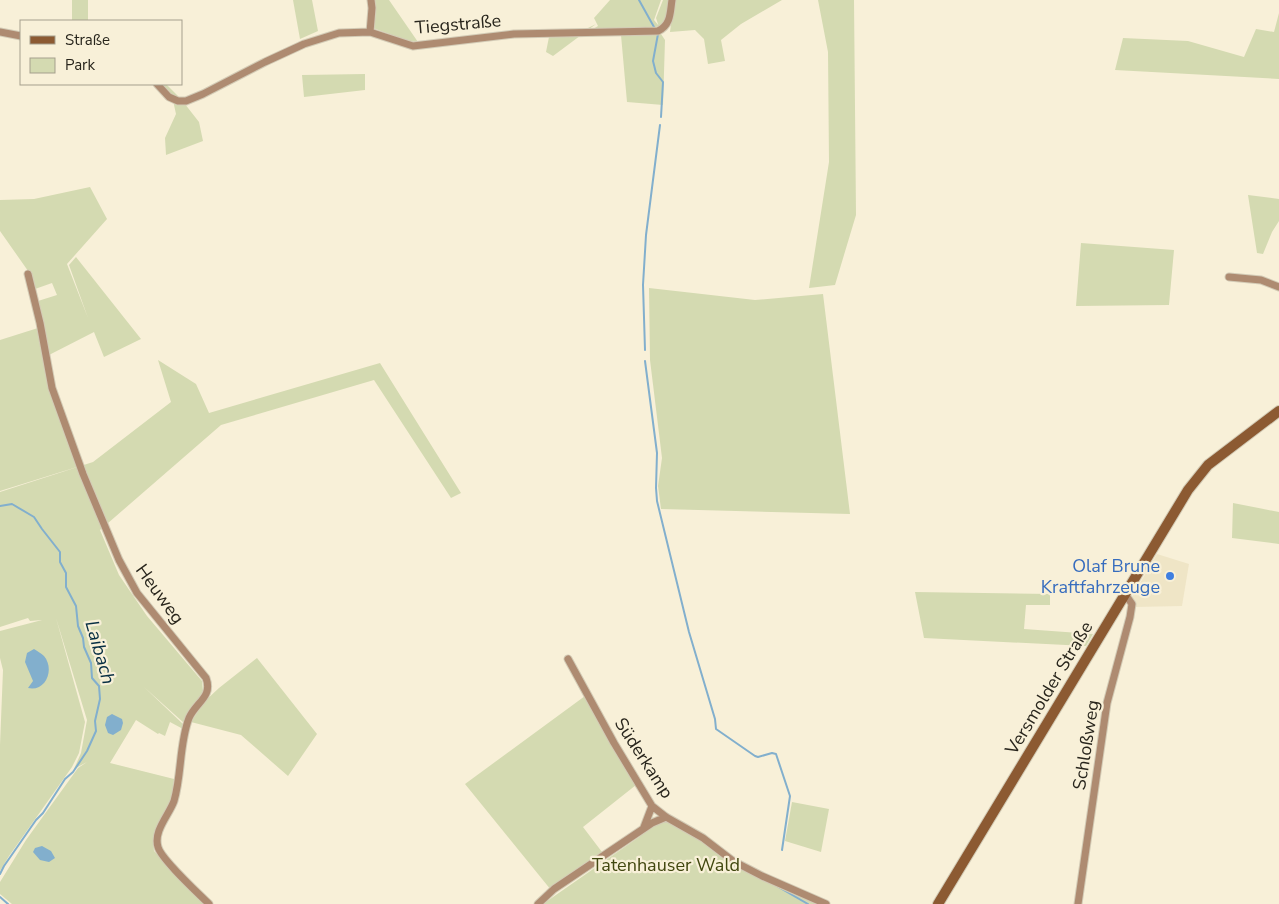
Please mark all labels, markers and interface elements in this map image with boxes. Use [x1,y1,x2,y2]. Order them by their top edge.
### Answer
street label: Tiegstraße [414,8,502,40]
legend [20,20,182,85]
text: Straße [65,30,110,50]
text: Park [65,55,95,75]
place label: Olaf Brune Kraftfahrzeuge [1041,554,1160,599]
street label: Heuweg [130,559,190,629]
marker: Olaf Brune Kraftfahrzeuge [1164,570,1176,582]
water label: Laibach [79,617,122,687]
street label: Versmolder Straße [999,617,1098,760]
street label: Schloßweg [1067,698,1105,792]
street label: Süderkamp [609,713,679,803]
park label: Tatenhauser Wald [592,853,740,877]

